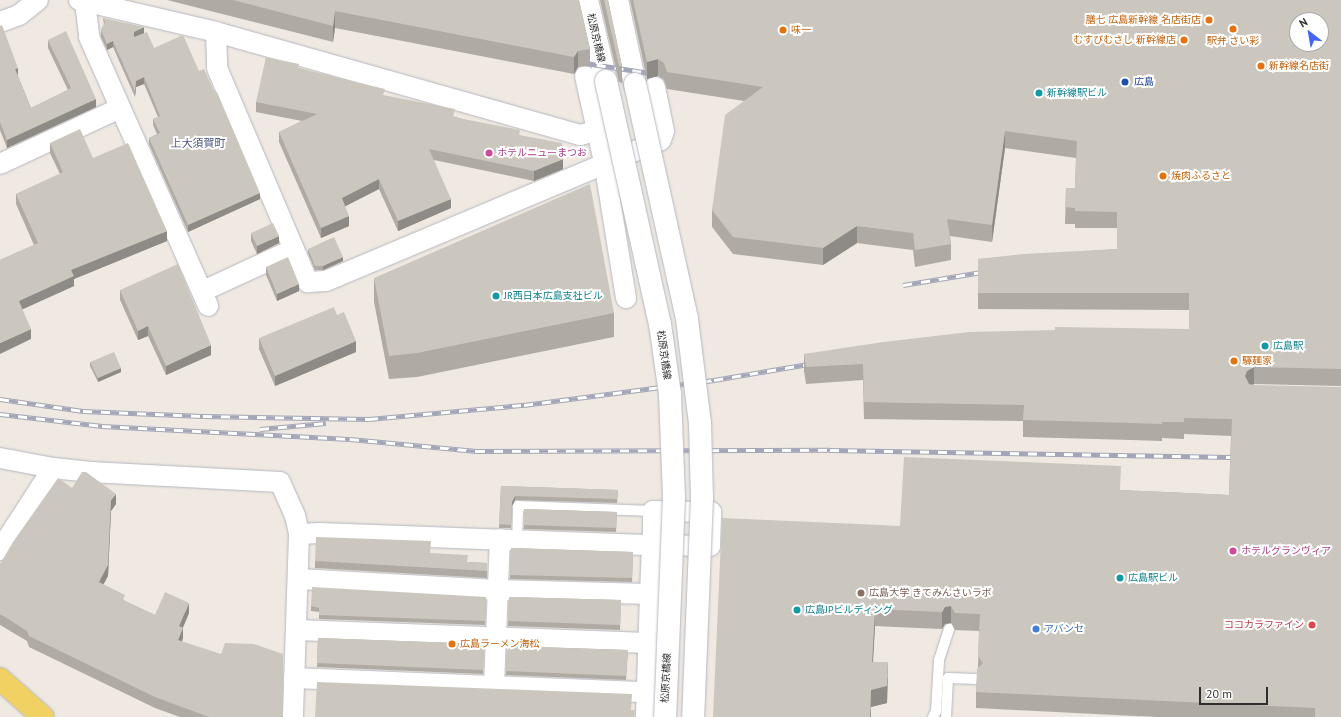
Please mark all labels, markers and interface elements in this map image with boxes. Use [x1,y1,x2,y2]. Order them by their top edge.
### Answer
street label: 松原京橋線 [585,12,607,64]
north arrow [1289,12,1329,52]
place label: 膳七 広島新幹線 名店街店 [1086,14,1201,26]
marker: 膳七 広島新幹線 名店街店 [1204,15,1214,25]
text: N [1297,15,1310,30]
place label: 味一 [791,24,811,36]
marker: 駅弁 さい彩 [1228,24,1238,34]
marker: 味一 [778,25,788,35]
place label: むすびむさし 新幹線店 [1073,34,1176,46]
marker: むすびむさし 新幹線店 [1179,35,1189,45]
place label: 駅弁 さい彩 [1207,35,1259,47]
place label: 新幹線名店街 [1269,60,1329,72]
marker: 新幹線名店街 [1256,61,1266,71]
marker: 広島 [1119,76,1131,88]
place label: 広島 [1134,76,1154,88]
place label: 新幹線駅ビル [1047,87,1107,99]
marker: 新幹線駅ビル [1034,88,1044,98]
district label: 上大須賀町 [171,136,225,150]
place label: ホテルニューまつお [497,147,587,159]
marker: ホテルニューまつお [484,148,494,158]
place label: 焼肉ふるさと [1171,170,1231,182]
marker: 焼肉ふるさと [1158,171,1168,181]
place label: JR西日本広島支社ビル [504,290,603,302]
marker: JR西日本広島支社ビル [491,291,501,301]
street label: 松原京橋線 [655,329,673,381]
place label: 広島駅 [1273,340,1303,352]
marker: 広島駅 [1260,341,1270,351]
place label: 驛麺家 [1242,355,1272,367]
marker: 驛麺家 [1229,356,1239,366]
place label: ホテルグランヴィア [1241,545,1331,557]
marker: ホテルグランヴィア [1228,546,1238,556]
place label: 広島駅ビル [1128,572,1178,584]
marker: 広島駅ビル [1115,573,1125,583]
place label: 広島大学 きてみんさいラボ [869,587,992,599]
marker: 広島大学 きてみんさいラボ [856,588,866,598]
place label: 広島JPビルディング [805,604,893,616]
marker: 広島JPビルディング [792,605,802,615]
place label: ココカラファイン [1224,619,1304,631]
marker: ココカラファイン [1307,620,1317,630]
place label: アバンセ [1044,623,1084,635]
marker: アバンセ [1031,624,1041,634]
place label: 広島ラーメン海松 [460,638,540,650]
marker: 広島ラーメン海松 [447,639,457,649]
street label: 松原京橋線 [659,653,673,703]
scale bar [1201,679,1270,705]
text: 20 m [1206,686,1232,701]

